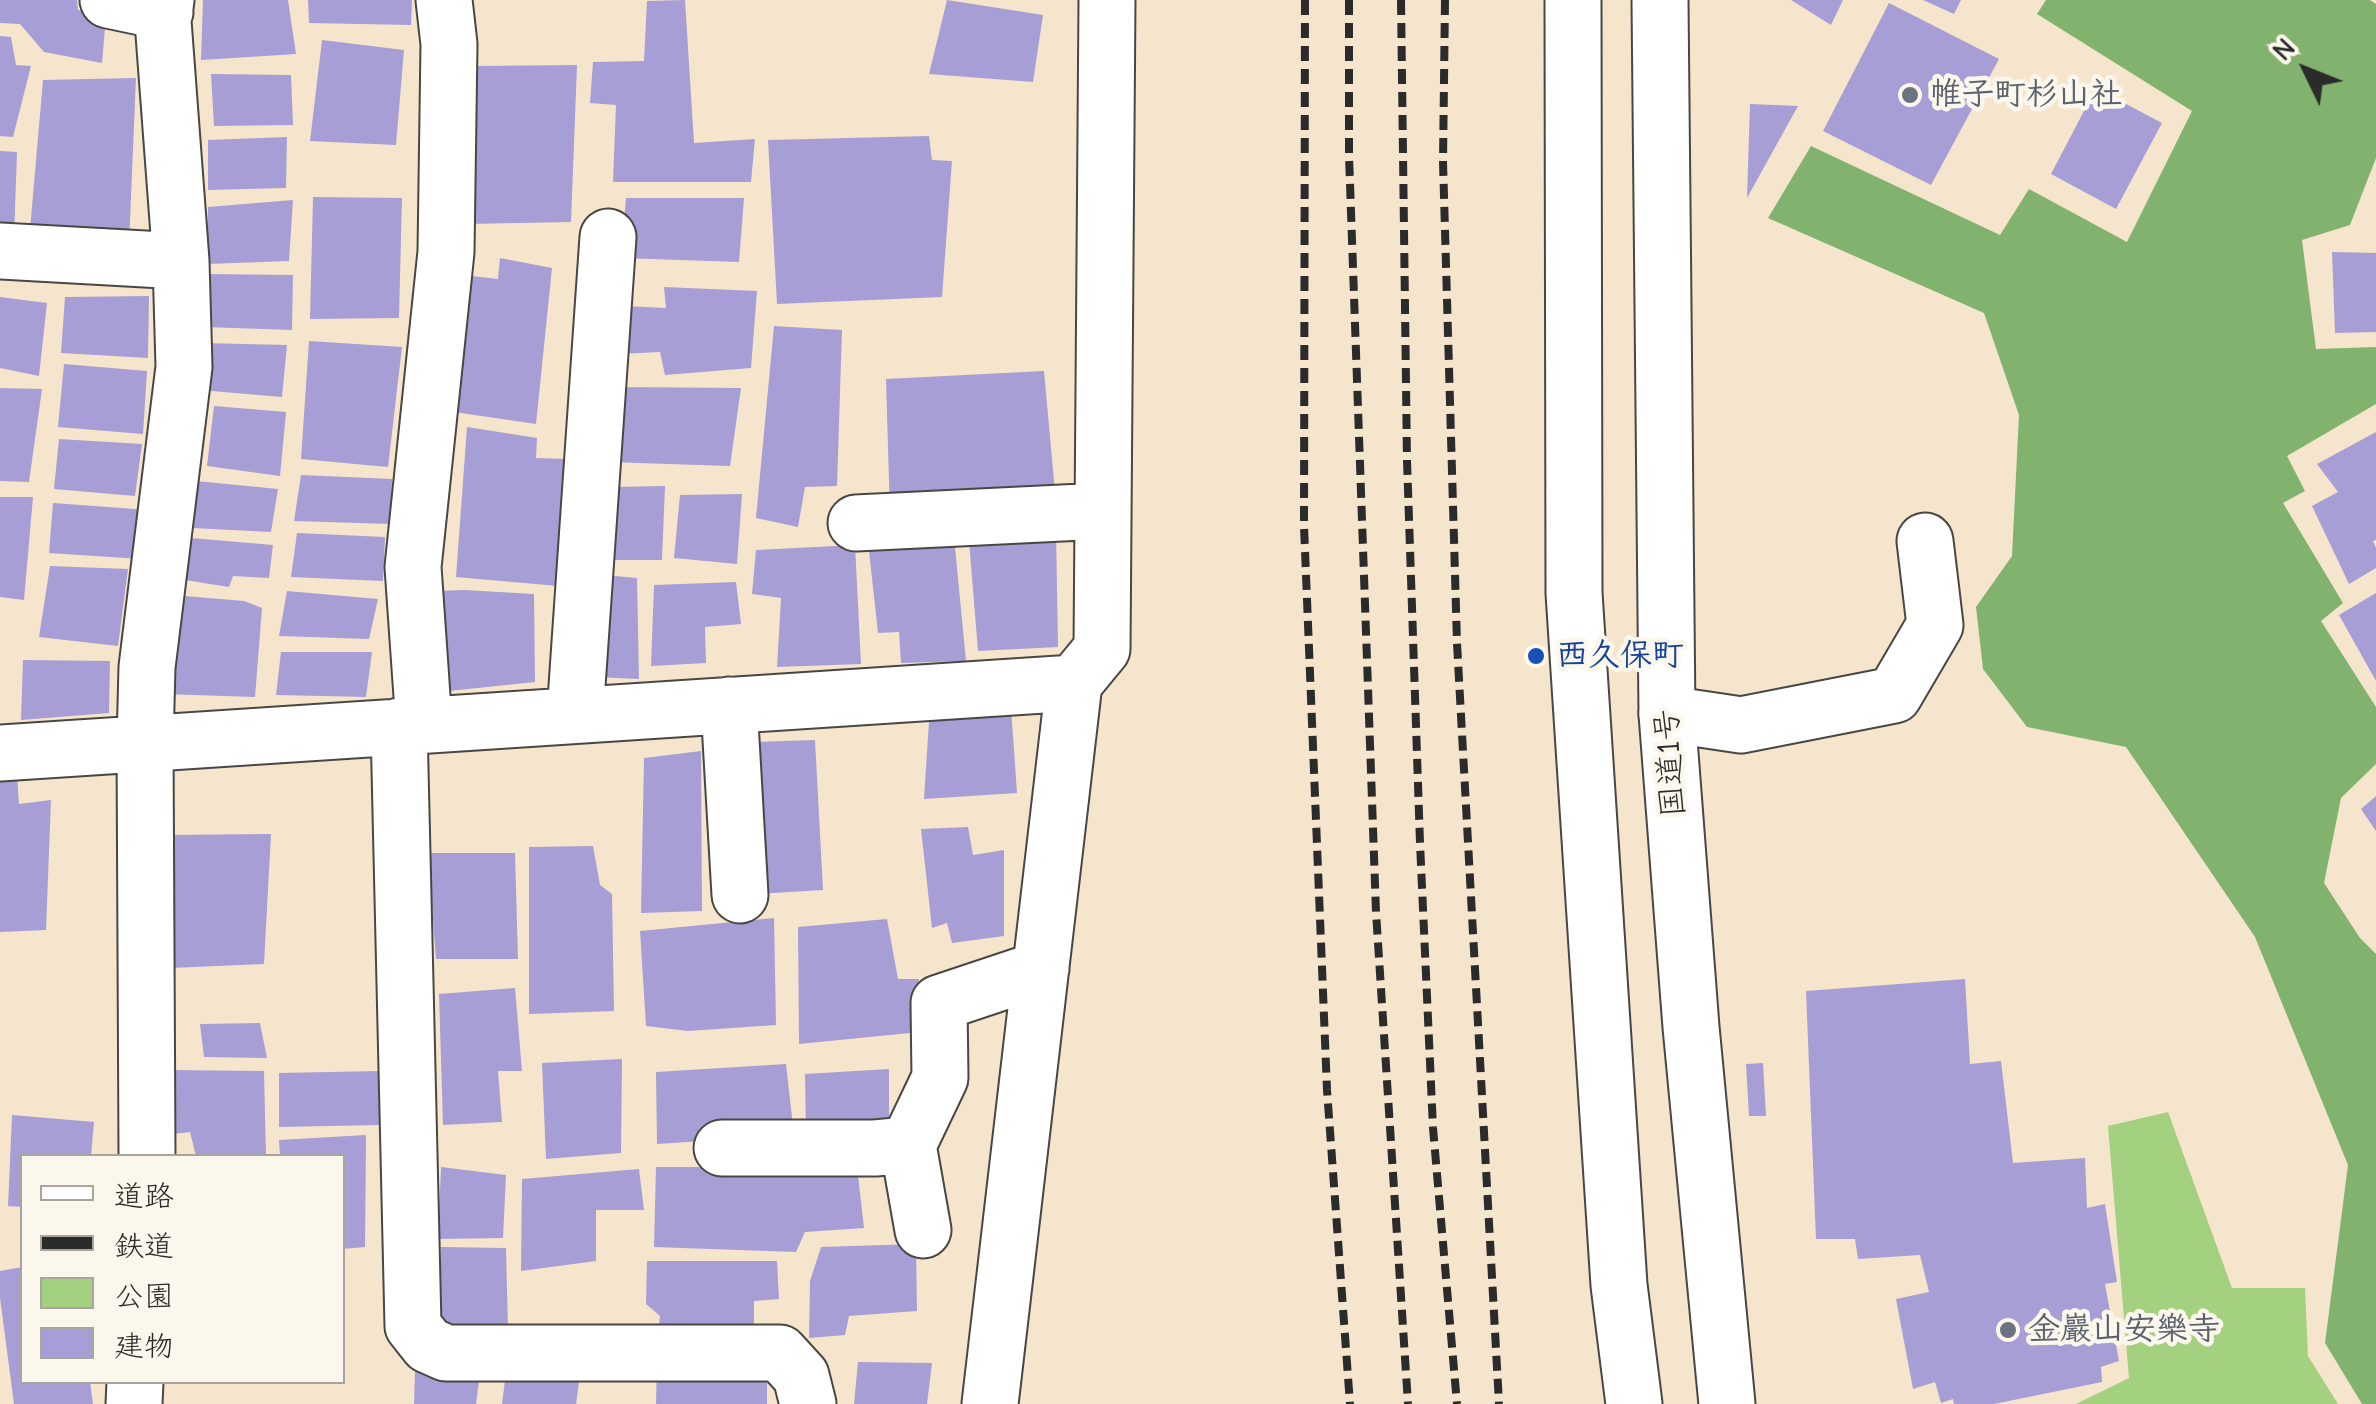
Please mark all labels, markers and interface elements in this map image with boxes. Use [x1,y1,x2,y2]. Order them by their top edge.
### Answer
north arrow [2256,20,2356,120]
text: N [2266,32,2302,67]
place label: 帷子町杉山社 [1930,76,2122,114]
marker: 帷子町杉山社 [1899,84,1921,106]
place label: 西久保町 [1556,637,1684,675]
marker: 西久保町 [1525,645,1547,667]
street label: 国道1号 [1648,707,1694,819]
legend [20,1154,345,1384]
text: 道路 [114,1179,174,1214]
text: 鉄道 [114,1229,174,1264]
text: 公園 [114,1279,174,1314]
place label: 金巖山安樂寺 [2028,1311,2220,1349]
marker: 金巖山安樂寺 [1997,1319,2019,1341]
text: 建物 [114,1329,174,1364]

